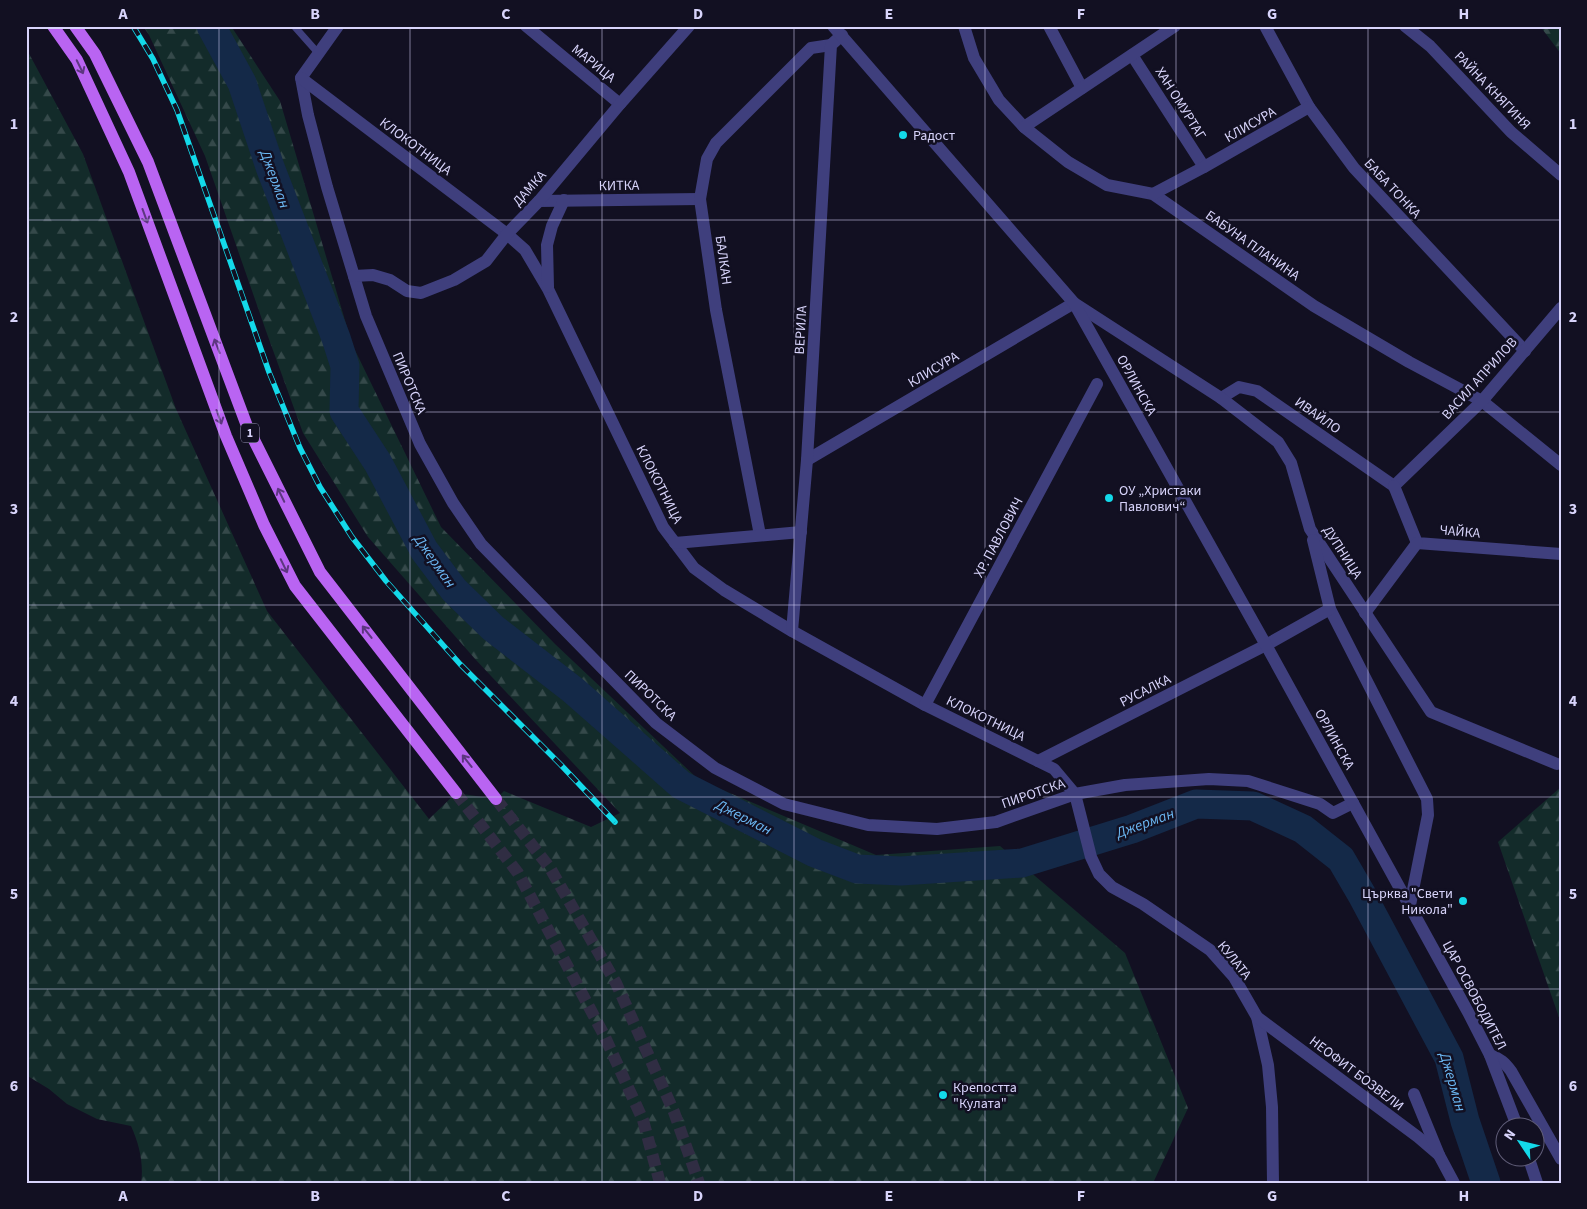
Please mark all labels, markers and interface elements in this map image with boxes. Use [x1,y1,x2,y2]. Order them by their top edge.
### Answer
text: A [117,3,128,25]
text: B [310,3,320,25]
text: C [501,3,511,25]
text: D [693,3,703,25]
text: E [885,3,893,25]
text: F [1077,3,1085,25]
text: G [1267,3,1277,25]
text: H [1459,3,1469,25]
street label: МАРИЦА [567,40,620,88]
street label: РАЙНА КНЯГИНЯ [1450,47,1535,134]
one-way arrow [76,59,85,74]
street label: ХАН ОМУРТАГ [1150,63,1211,144]
street label: КЛИСУРА [1221,102,1280,148]
text: 1 [10,113,18,135]
street label: КЛОКОТНИЦА [375,113,456,181]
text: 1 [1569,113,1577,135]
place label: Радост [913,126,956,146]
marker: Радост [897,129,909,141]
water label: Джерман [254,146,295,211]
street label: БАБА ТОНКА [1359,154,1426,223]
street label: ДАМКА [508,166,552,211]
street label: КИТКА [599,176,640,196]
street label: БАБУНА ПЛАНИНА [1201,206,1304,286]
one-way arrow [141,207,150,223]
street label: БАЛКАН [710,234,736,286]
street label: ВЕРИЛА [790,305,812,355]
text: 2 [10,306,18,328]
text: 2 [1569,306,1577,328]
street label: ВАСИЛ АПРИЛОВ [1437,333,1522,424]
one-way arrow [212,339,221,354]
street label: КЛИСУРА [904,347,963,393]
street label: ПИРОТСКА [387,349,431,418]
street label: ОРЛИНСКА [1111,351,1161,420]
street label: ИВАЙЛО [1290,393,1345,439]
one-way arrow [215,409,224,425]
road number: 1 [241,423,259,442]
street label: КЛОКОТНИЦА [631,442,688,528]
place label: ОУ „Христаки Павлович“ [1119,481,1201,517]
one-way arrow [276,488,286,503]
marker: ОУ „Христаки Павлович“ [1103,492,1115,504]
street label: ХР. ПАВЛОВИЧ [969,494,1029,581]
text: 3 [10,498,18,520]
text: 3 [1569,498,1577,520]
street label: ЧАЙКА [1439,520,1482,544]
street label: ДУПНИЦА [1317,522,1367,584]
water label: Джерман [408,530,461,592]
one-way arrow [280,558,289,573]
one-way arrow [362,626,373,639]
street label: ПИРОТСКА [620,666,681,726]
street label: РУСАЛКА [1116,669,1175,712]
text: 4 [10,690,19,712]
text: 4 [1569,690,1578,712]
street label: КЛОКОТНИЦА [943,691,1029,747]
street label: ОРЛИНСКА [1309,705,1359,774]
one-way arrow [461,755,472,768]
street label: ПИРОТСКА [999,774,1068,814]
water label: Джерман [711,794,776,841]
water label: Джерман [1112,803,1177,844]
text: 5 [10,883,18,905]
text: 5 [1569,883,1577,905]
place label: Църква "Свети Никола" [1362,884,1453,920]
marker: Църква "Свети Никола" [1457,895,1469,907]
street label: КУЛАТА [1212,937,1256,985]
street label: ЦАР ОСВОБОДИТЕЛ [1437,937,1511,1054]
street label: НЕОФИТ БОЗВЕЛИ [1305,1032,1408,1116]
water label: Джерман [1434,1049,1471,1114]
text: 6 [10,1075,18,1097]
text: 6 [1569,1075,1577,1097]
place label: Крепостта "Кулата" [953,1078,1017,1114]
marker: Крепостта "Кулата" [937,1089,949,1101]
north arrow [1494,1116,1544,1166]
text: N [1499,1126,1521,1145]
text: A [117,1185,128,1207]
text: B [310,1185,320,1207]
text: C [501,1185,511,1207]
text: D [693,1185,703,1207]
text: E [885,1185,893,1207]
text: F [1077,1185,1085,1207]
text: G [1267,1185,1277,1207]
text: H [1459,1185,1469,1207]

